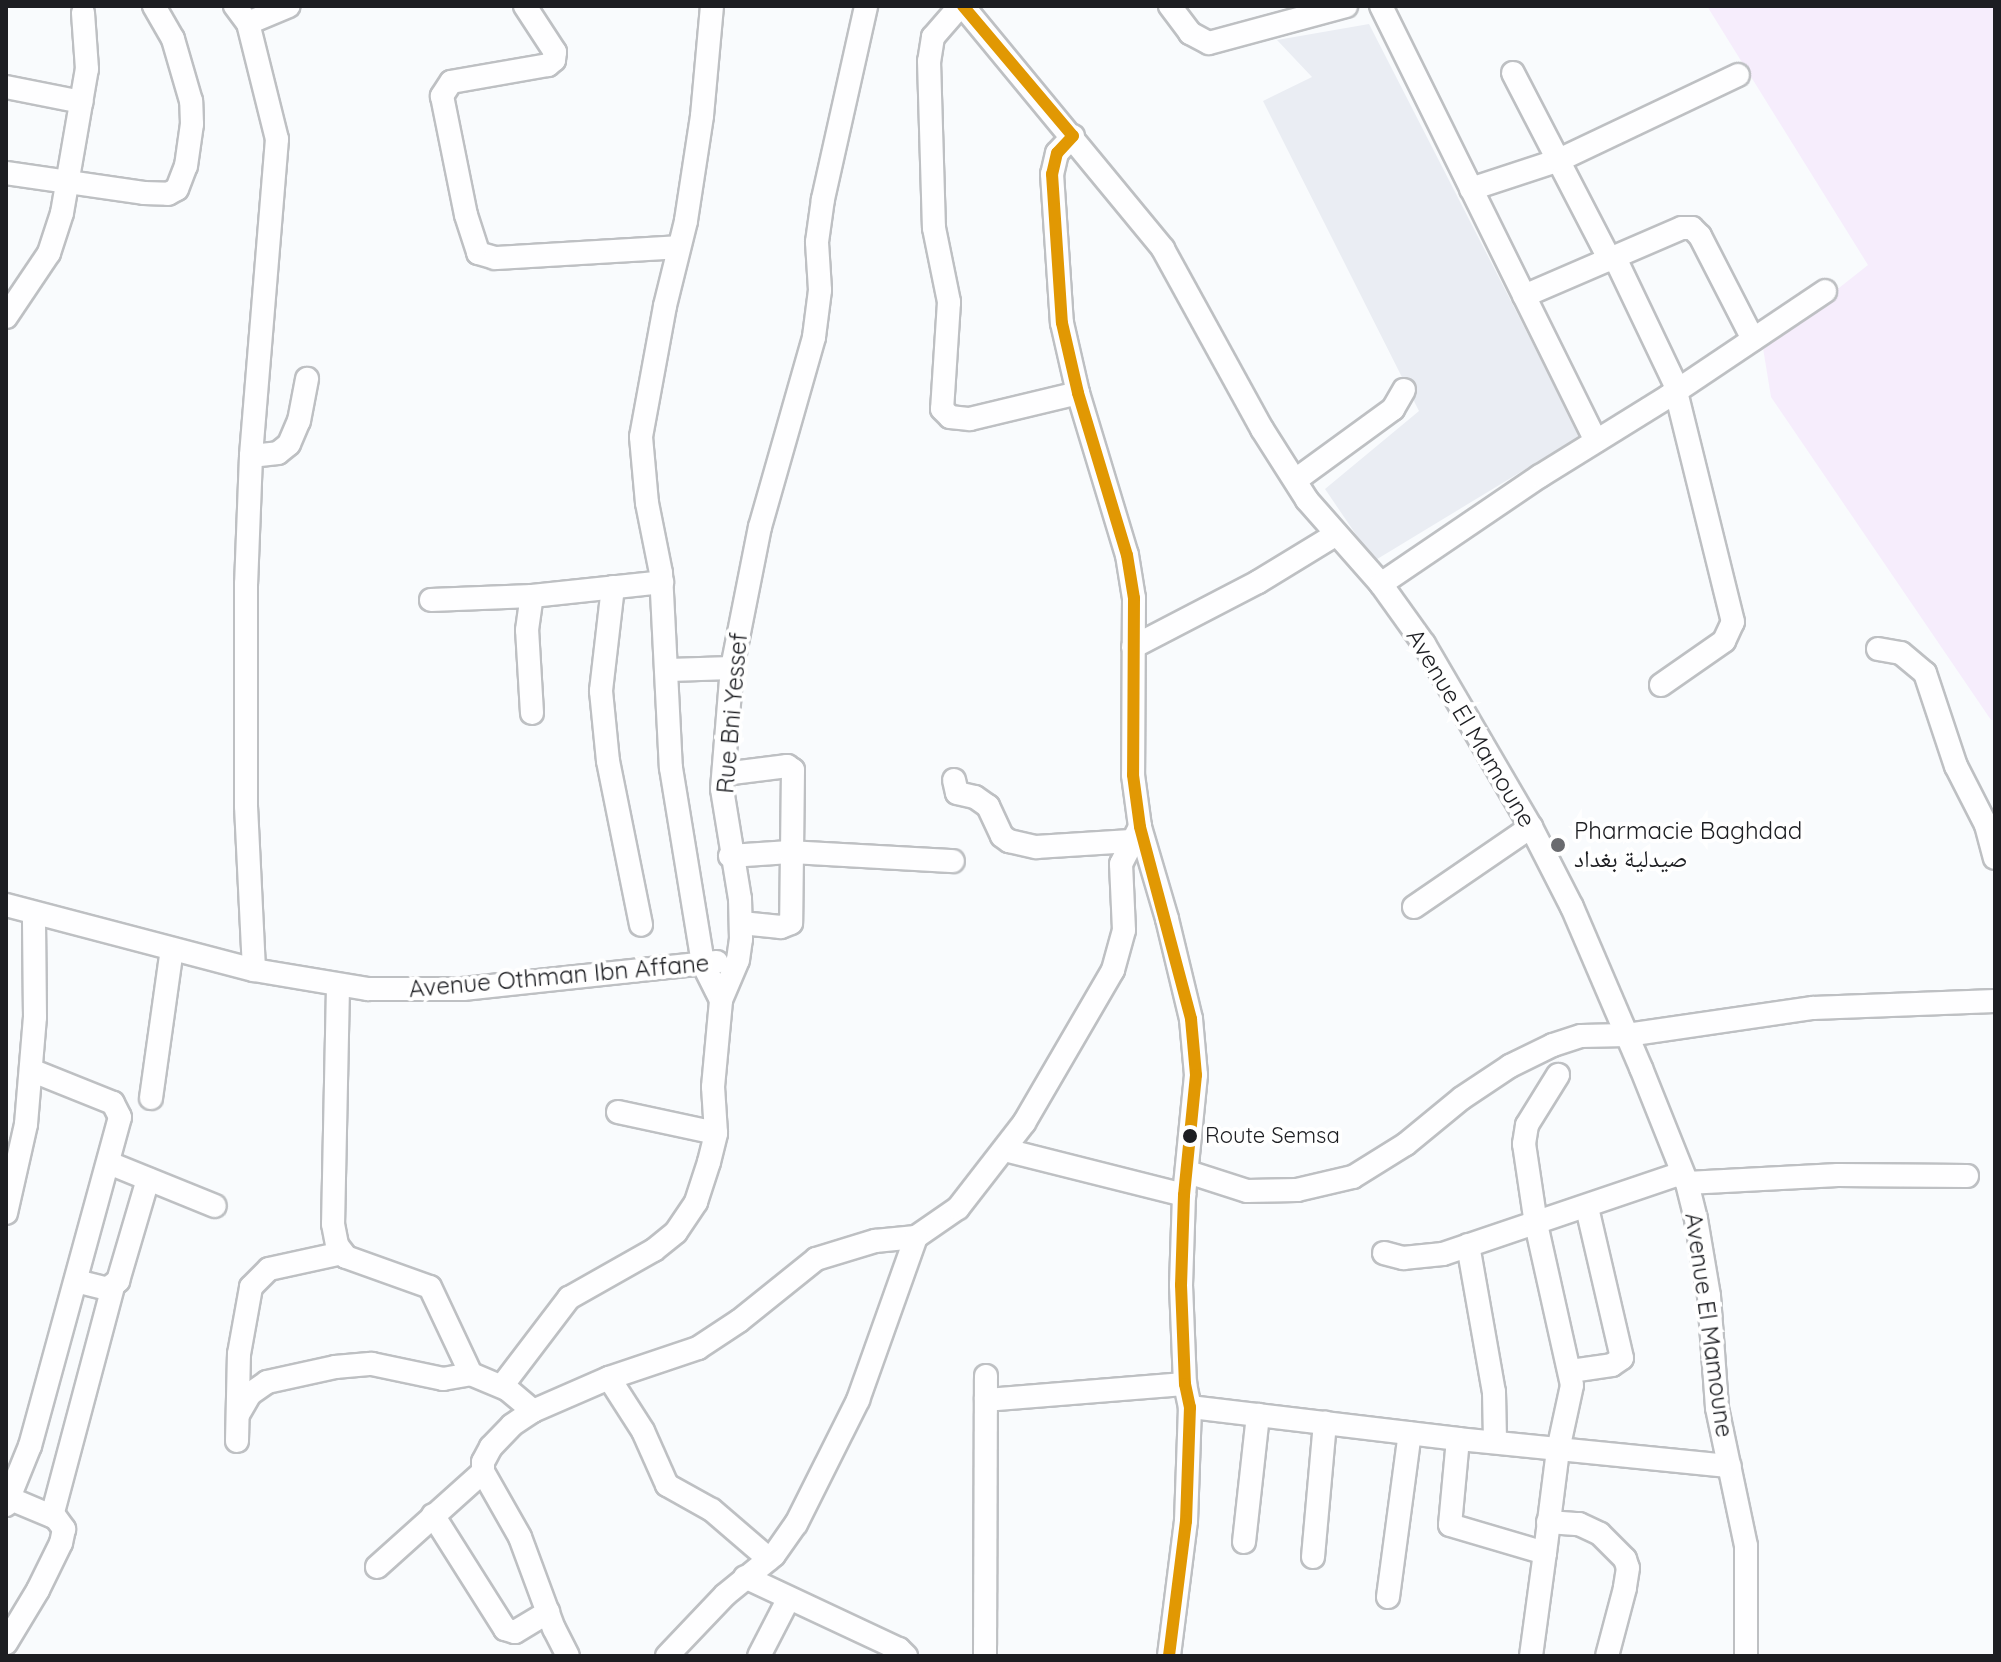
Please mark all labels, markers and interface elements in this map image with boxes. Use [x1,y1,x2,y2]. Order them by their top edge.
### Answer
street label: Avenue El Mamoune [1400,624,1542,832]
street label: Rue Bni Yessef [711,631,753,795]
place label: Pharmacie Baghdad صيدلية بغداد [1574,817,1802,873]
marker: Pharmacie Baghdad صيدلية بغداد [1549,836,1567,854]
street label: Avenue Othman Ibn Affane [408,949,710,1003]
place label: Route Semsa [1205,1123,1340,1149]
marker: Route Semsa [1182,1128,1198,1144]
street label: Avenue El Mamoune [1679,1211,1739,1439]

